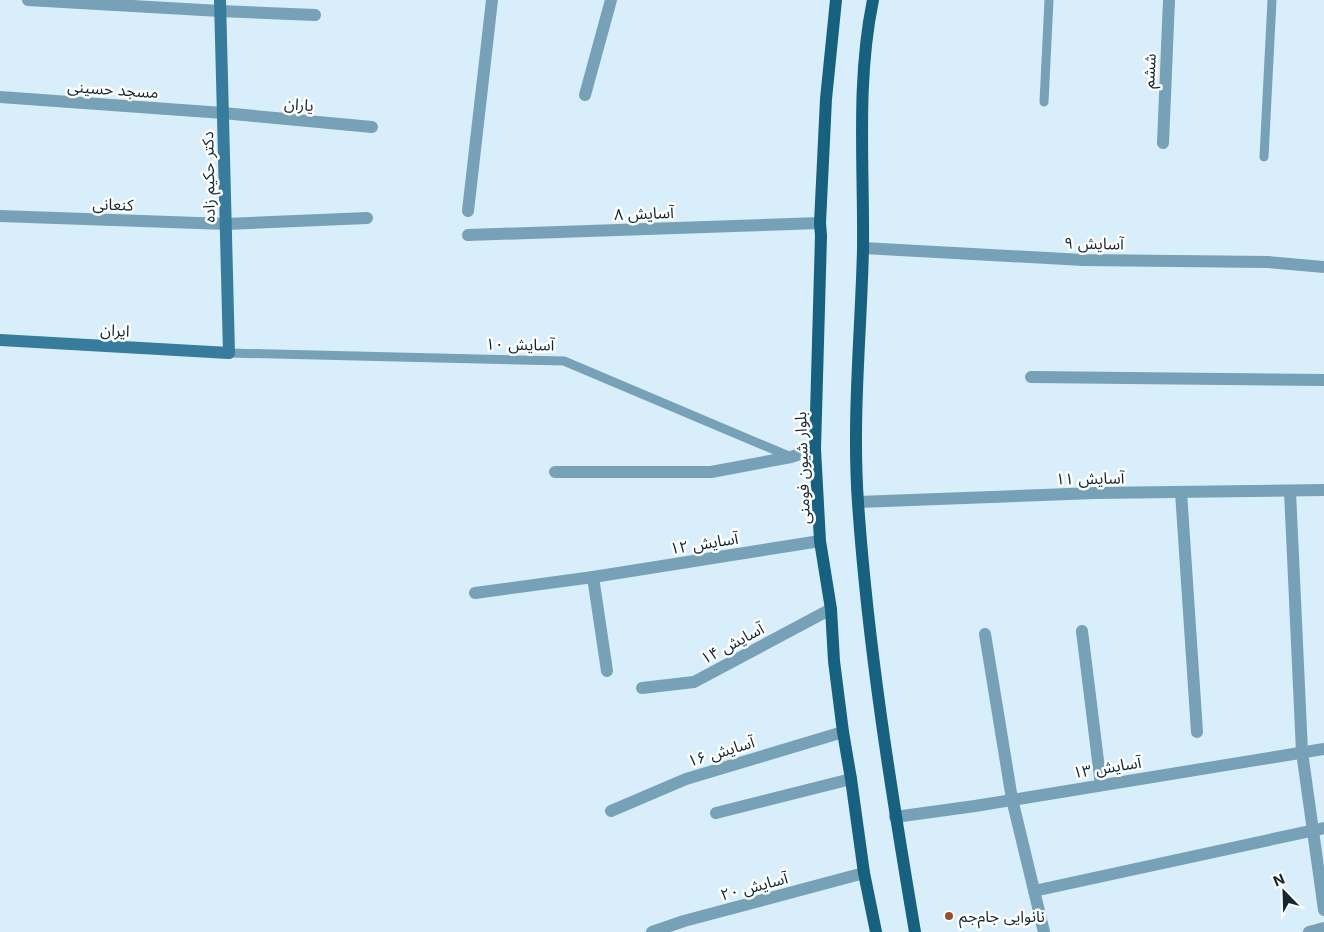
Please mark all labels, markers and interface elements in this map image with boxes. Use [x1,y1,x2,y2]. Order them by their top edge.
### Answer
street label: ششم [1138,53,1163,89]
street label: مسجد حسینی [67,76,159,102]
street label: یاران [283,93,315,115]
street label: دکتر حکیم زاده [197,131,222,223]
street label: کنعانی [92,193,134,215]
street label: آسایش ۸ [614,202,676,224]
street label: آسایش ۹ [1064,232,1125,254]
street label: ایران [100,319,130,341]
street label: آسایش ‍۱۰ [485,333,556,355]
street label: بلوار شیون فومنی [790,411,814,525]
street label: آسایش ۱۱ [1055,467,1126,489]
street label: آسایش ۱۲ [668,528,741,558]
street label: آسایش ۱۴ [697,617,768,668]
street label: آسایش ۱۶ [685,731,758,771]
street label: آسایش ۱۳ [1071,752,1144,782]
street label: آسایش ۲۰ [718,867,791,905]
north arrow [1259,867,1309,917]
text: N [1270,870,1287,889]
place label: نانوایی جام‌جم [959,906,1045,929]
marker: نانوایی جام‌جم [943,910,955,922]

